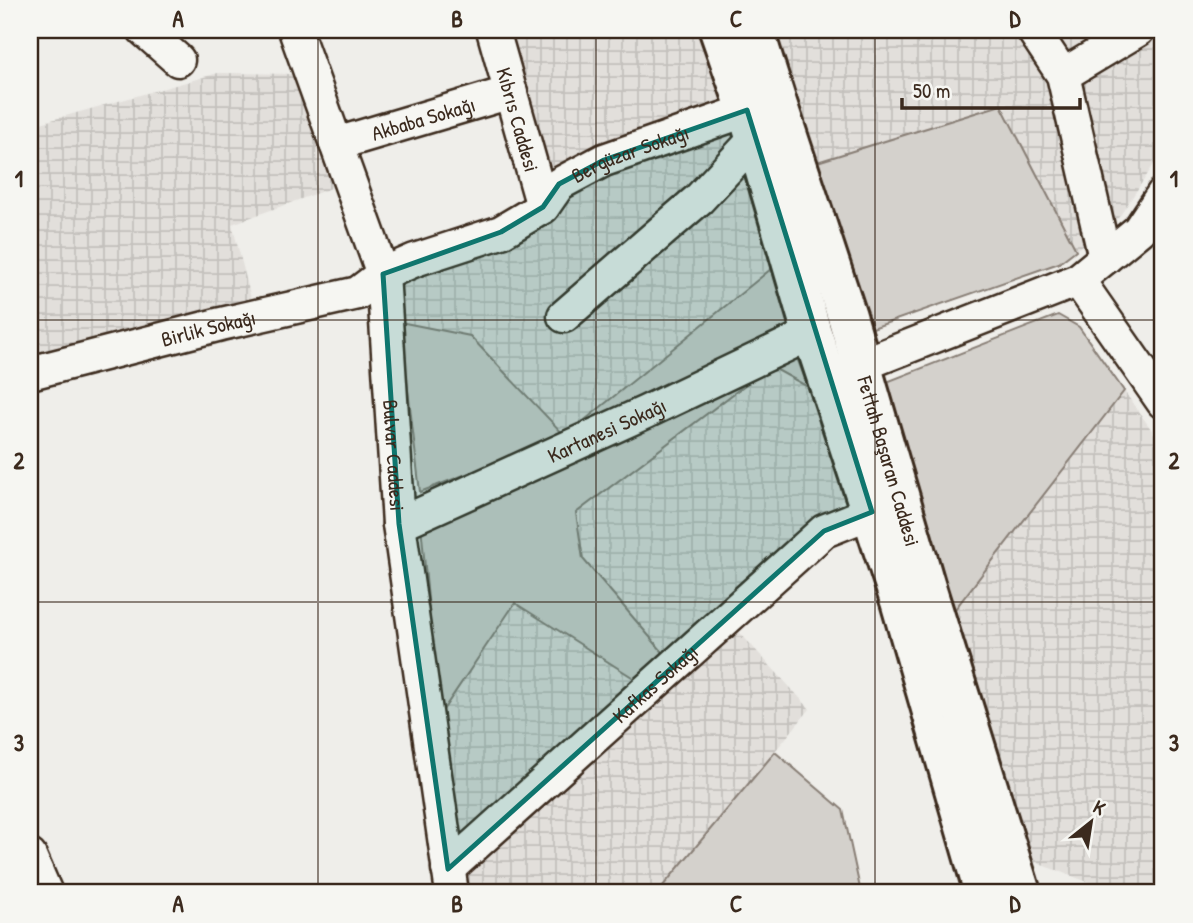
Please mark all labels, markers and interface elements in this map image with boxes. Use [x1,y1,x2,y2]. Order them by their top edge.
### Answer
text: A [172,3,184,34]
text: B [451,3,463,34]
text: C [730,3,742,34]
text: D [1010,3,1022,34]
street label: Kıbrıs Caddesi [490,64,547,175]
scale bar [902,66,1081,110]
text: 50 m [913,76,950,105]
street label: Akbaba Sokağı [368,89,479,147]
street label: Bergüzar Sokağı [566,117,693,189]
text: 1 [15,163,23,194]
text: 1 [1170,163,1178,194]
street label: Birlik Sokağı [158,302,258,353]
street label: Fettah Başaran Caddesi [850,372,928,550]
street label: Kartanesi Sokağı [543,390,671,469]
street label: Bulvar Caddesi [377,399,413,512]
text: 2 [14,445,25,476]
text: 2 [1169,445,1180,476]
street label: Kafkas Sokağı [606,637,704,729]
text: 3 [14,727,24,758]
text: 3 [1169,727,1179,758]
north arrow [1056,786,1126,856]
text: K [1089,794,1110,821]
text: A [172,888,184,919]
text: B [451,888,463,919]
text: C [730,888,742,919]
text: D [1010,888,1022,919]

